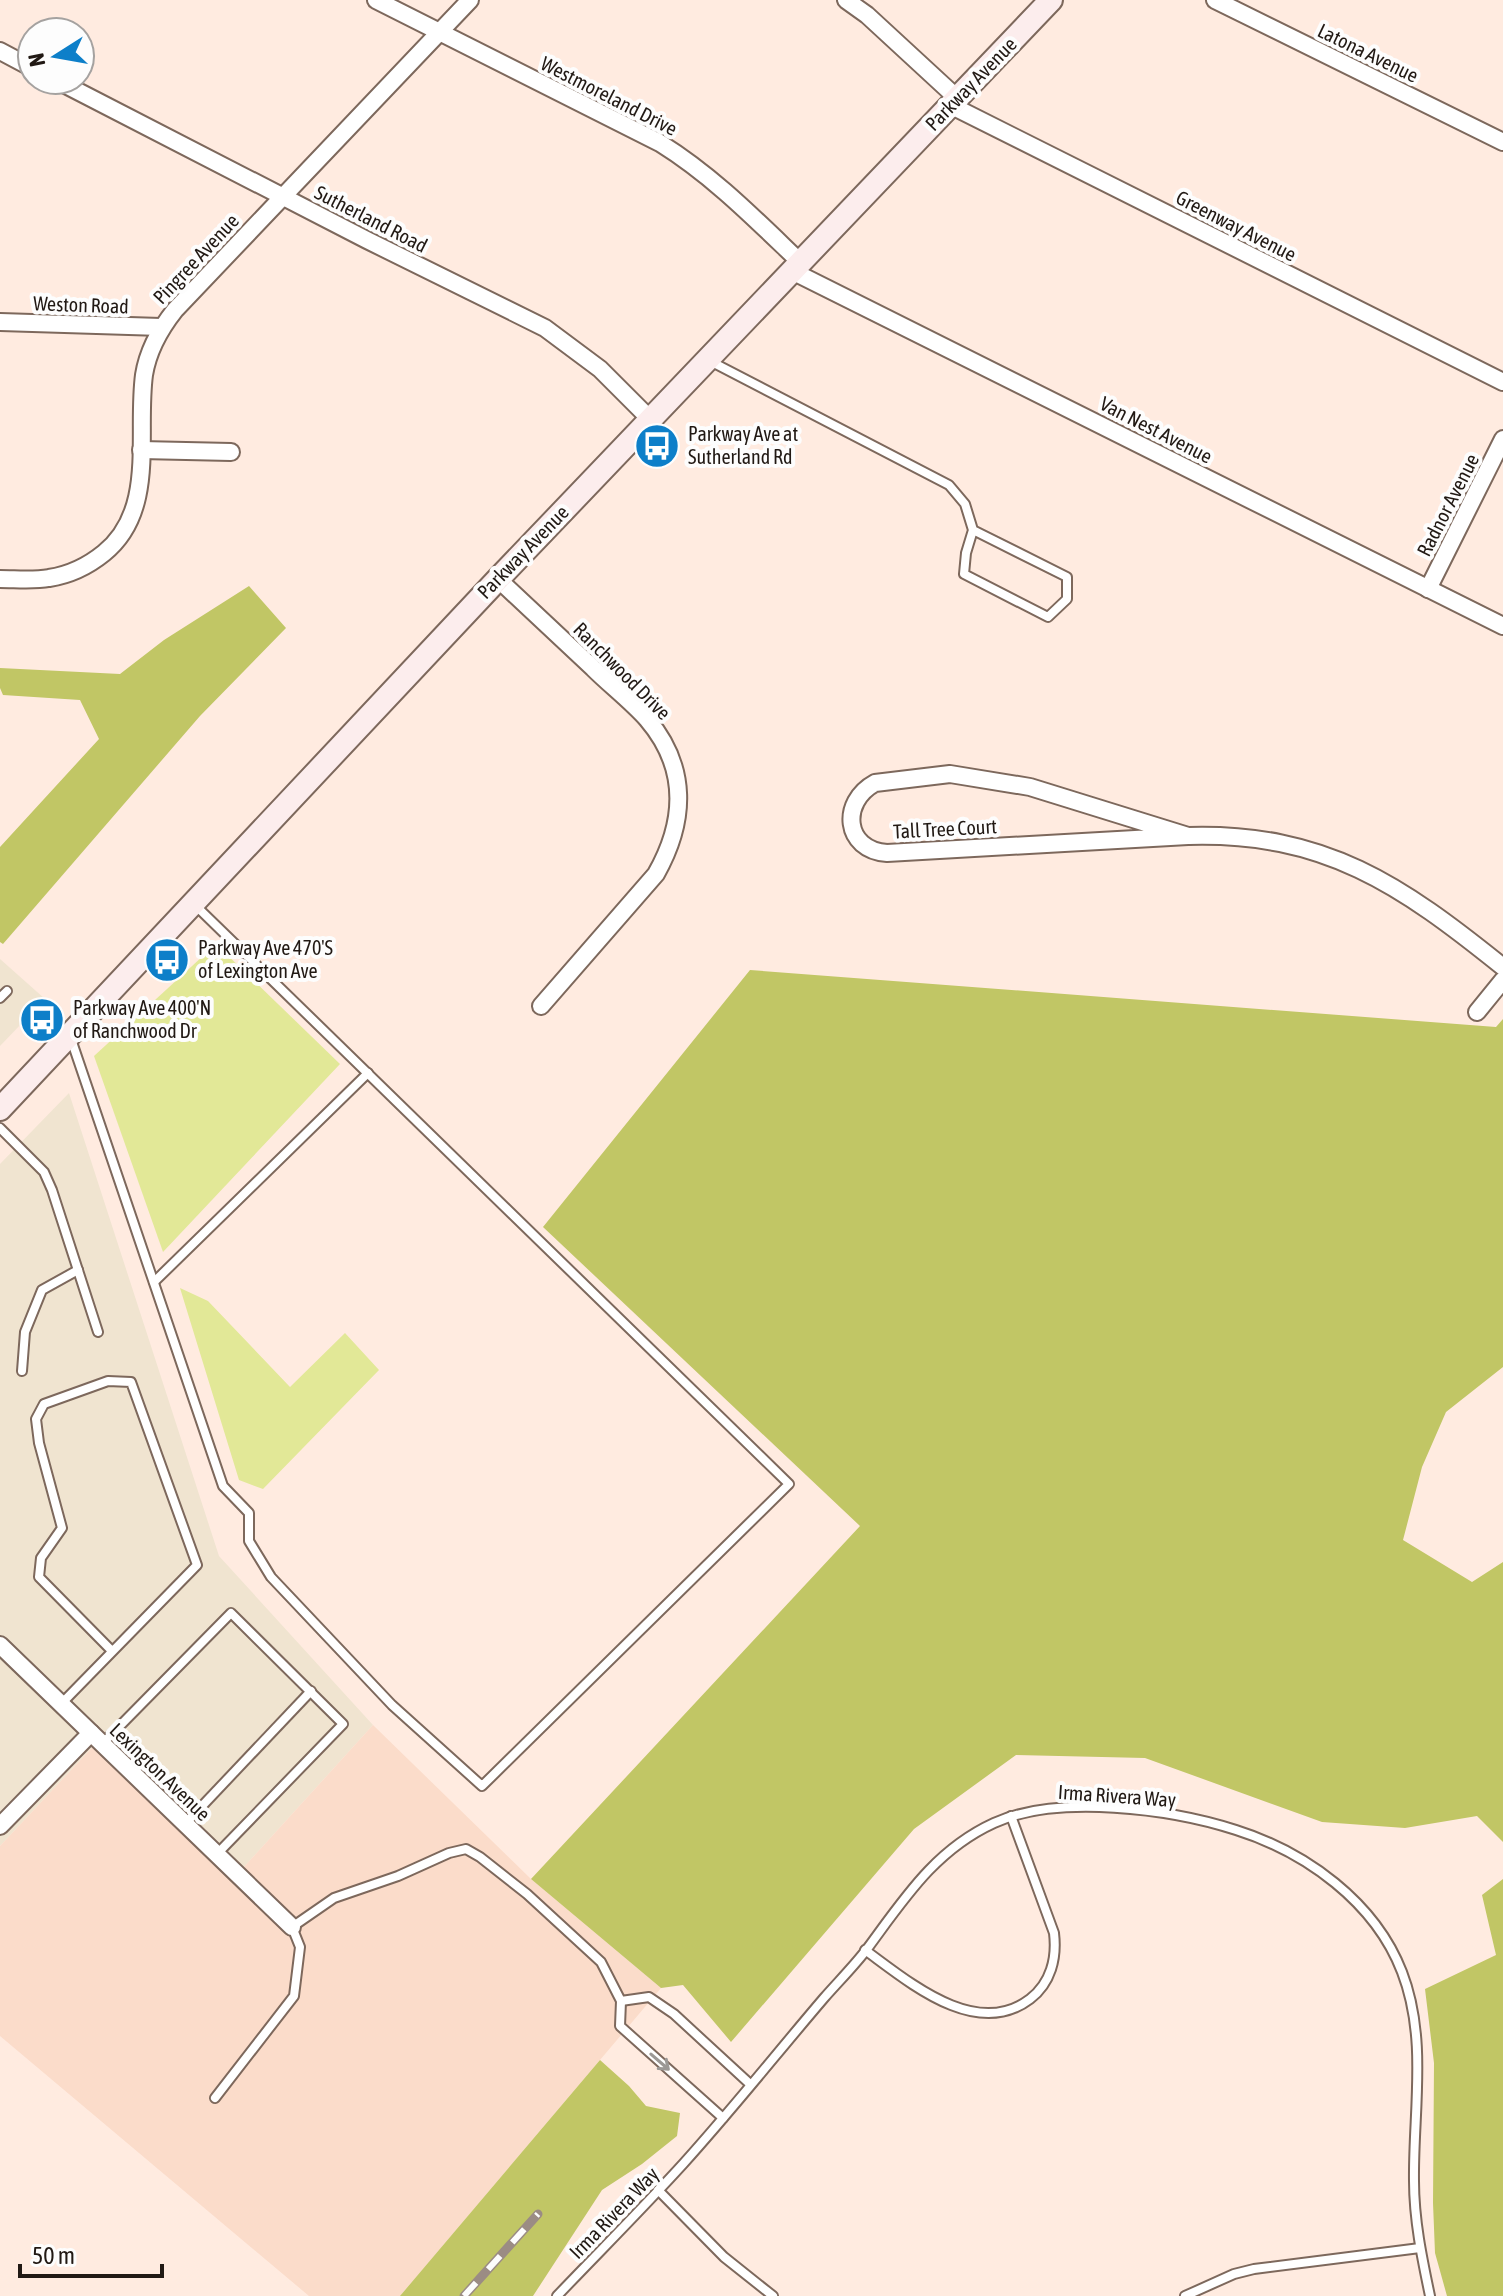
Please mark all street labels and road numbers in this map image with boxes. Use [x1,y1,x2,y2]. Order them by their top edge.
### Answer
street label: Latona Avenue [1314,18,1422,87]
street label: Parkway Avenue [920,32,1021,135]
street label: Westmoreland Drive [537,51,681,140]
street label: Sutherland Road [311,180,431,257]
street label: Greenway Avenue [1172,185,1300,266]
street label: Pingree Avenue [148,209,243,308]
street label: Weston Road [33,291,129,318]
street label: Van Nest Avenue [1096,391,1216,468]
street label: Radnor Avenue [1412,450,1483,560]
street label: Parkway Avenue [472,500,573,603]
street label: Ranchwood Drive [569,617,676,724]
street label: Tall Tree Court [893,814,998,843]
street label: Lexington Avenue [105,1718,215,1825]
street label: Irma Rivera Way [1057,1780,1177,1811]
street label: Irma Rivera Way [564,2162,663,2263]

